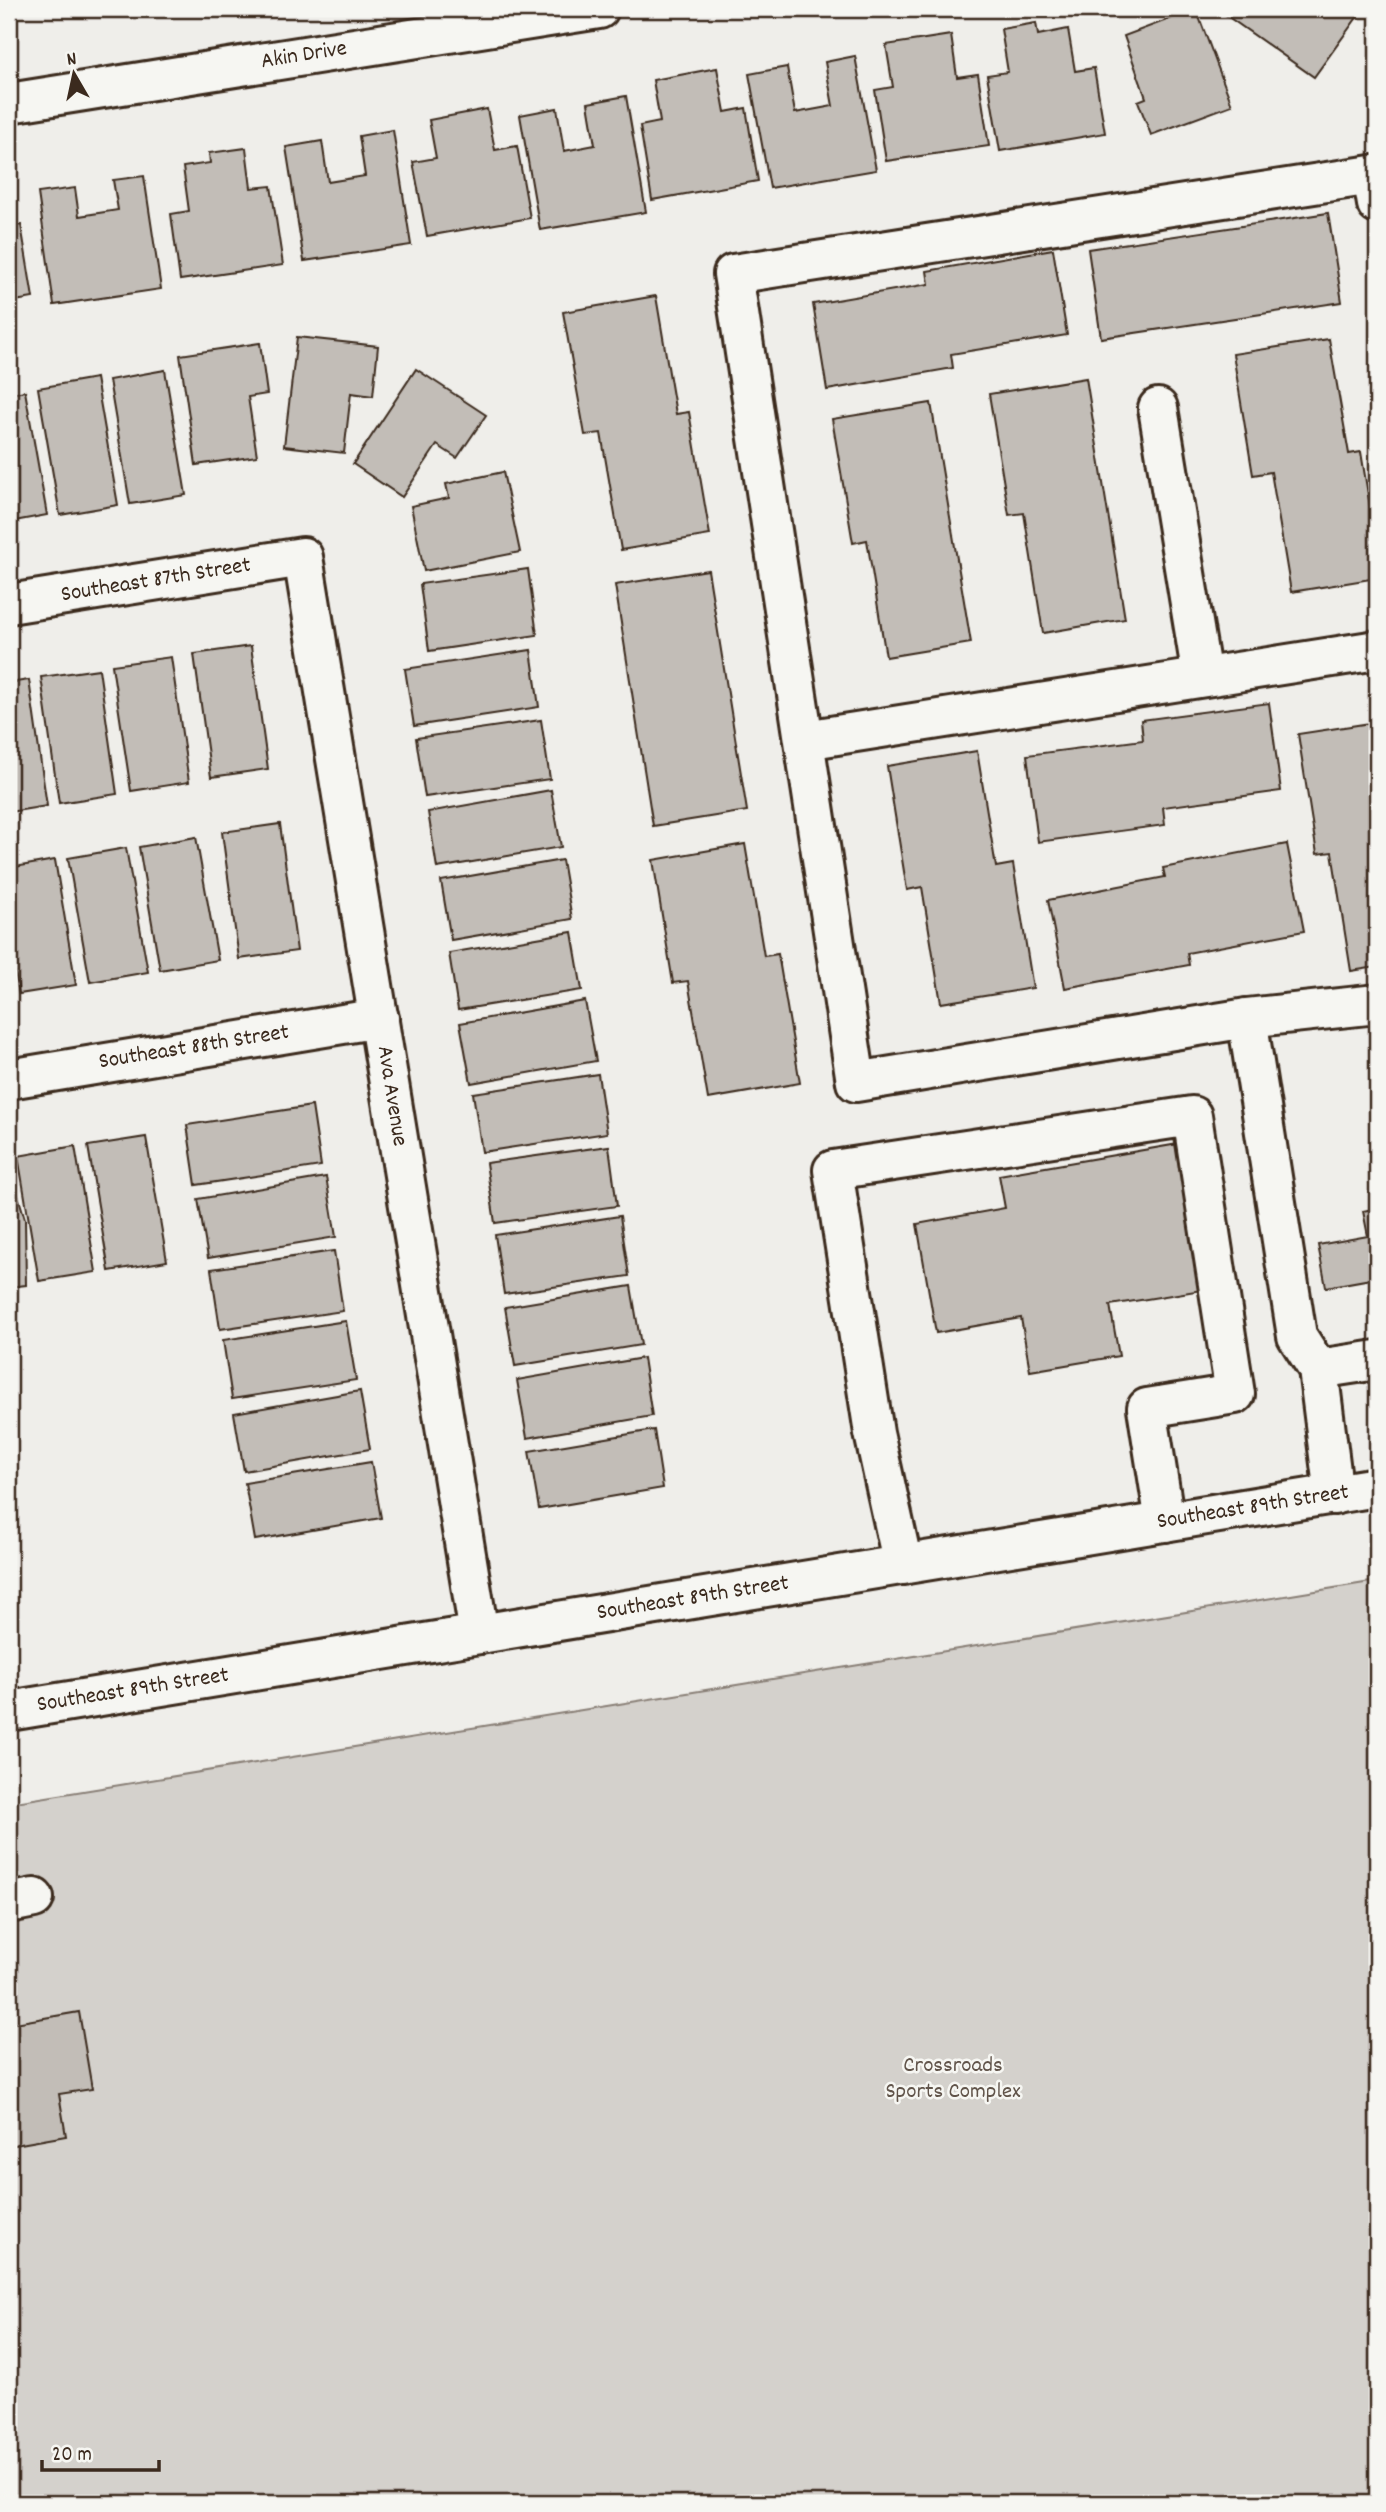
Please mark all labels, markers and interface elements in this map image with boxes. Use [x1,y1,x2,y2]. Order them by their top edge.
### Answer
street label: Akin Drive [259,33,349,79]
north arrow [38,38,108,108]
text: N [65,47,79,75]
street label: Southeast 87th Street [59,550,253,612]
street label: Southeast 88th Street [96,1017,292,1079]
street label: Ava Avenue [367,1043,415,1149]
street label: Southeast 89th Street [1155,1477,1351,1539]
street label: Southeast 89th Street [595,1568,791,1630]
street label: Southeast 89th Street [35,1660,231,1722]
park label: Crossroads Sports Complex [885,2050,1021,2109]
scale bar [42,2428,159,2472]
text: 20 m [52,2441,92,2471]

